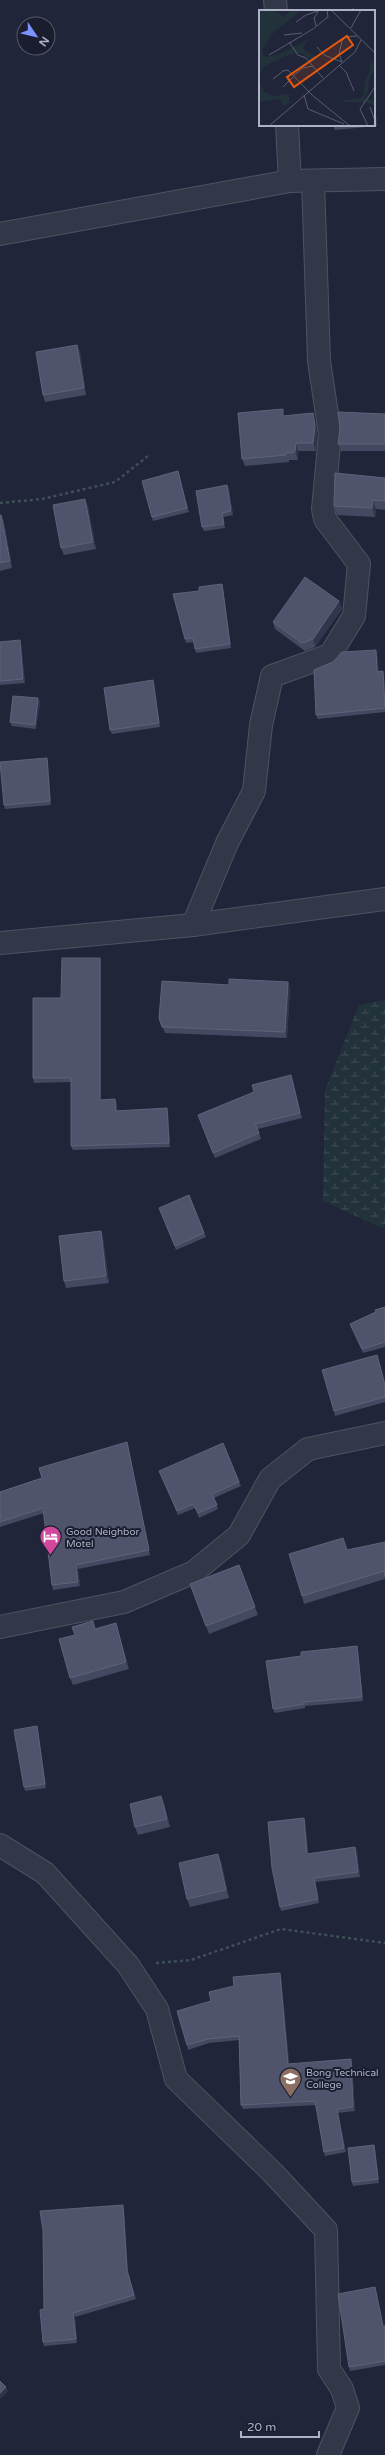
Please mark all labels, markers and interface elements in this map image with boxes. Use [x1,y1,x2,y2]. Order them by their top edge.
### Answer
inset map [259,10,375,126]
north arrow [16,16,56,56]
text: N [36,34,52,49]
hotel icon: Good Neighbor Motel [38,1524,64,1557]
place label: Good Neighbor Motel [66,1526,139,1550]
school or university icon: Bong Technical College [278,2065,304,2098]
place label: Bong Technical College [306,2067,379,2091]
scale bar [241,2413,319,2439]
text: 20 m [247,2420,276,2434]

